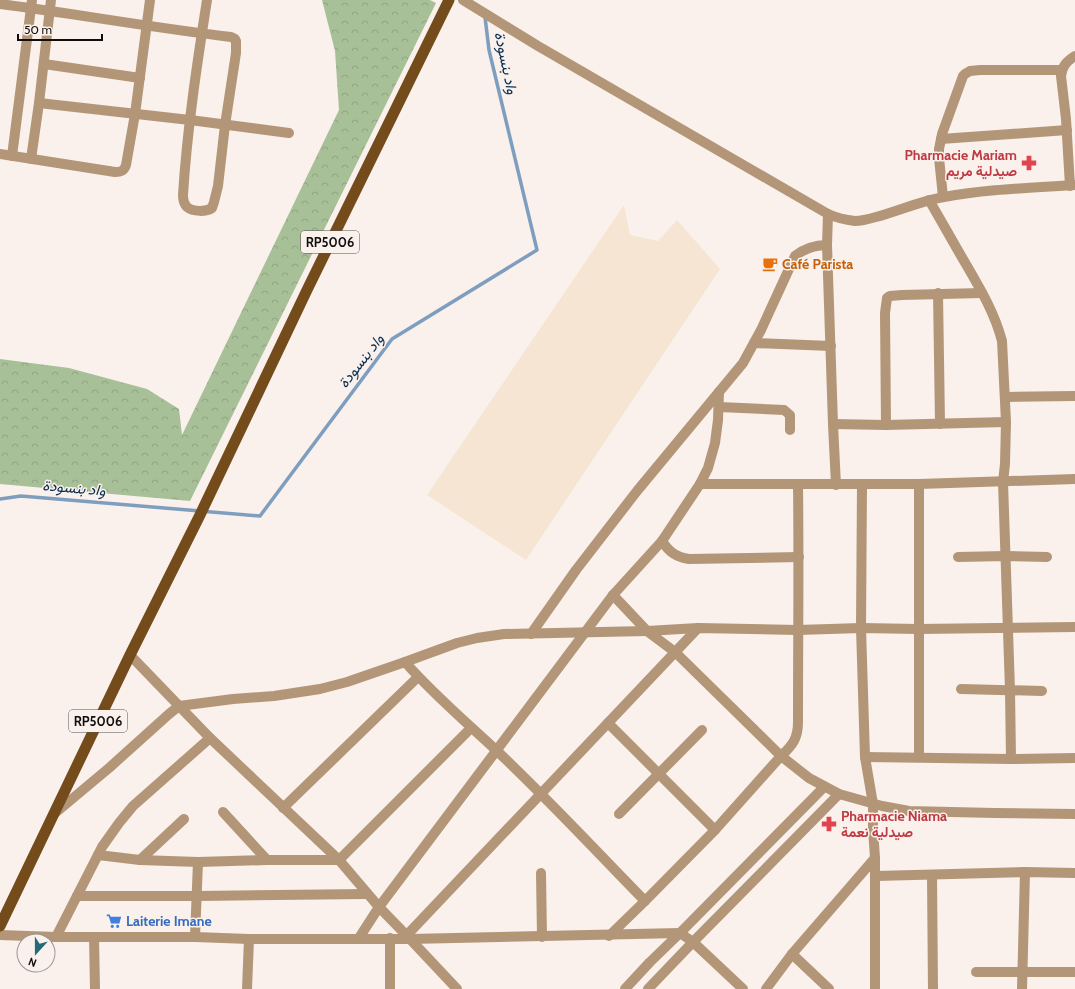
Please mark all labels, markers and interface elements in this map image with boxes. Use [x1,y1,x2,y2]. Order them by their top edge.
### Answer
scale bar [18,16,102,42]
text: 50 m [24,22,52,37]
water label: واد بنسودة [491,30,521,96]
place label: Pharmacie Mariam صيدلية مريم [905,146,1017,180]
pharmacy icon: Pharmacie Mariam صيدلية مريم [1020,154,1038,172]
road number: RP5006 [301,231,359,253]
cafe icon: Café Parista [761,255,779,273]
place label: Café Parista [782,255,853,273]
water label: واد بنسودة [334,330,388,392]
water label: واد بنسودة [42,476,107,500]
road number: RP5006 [69,710,127,732]
place label: Pharmacie Niama صيدلية نعمة [841,807,947,841]
pharmacy icon: Pharmacie Niama صيدلية نعمة [820,815,838,833]
supermarket icon: Laiterie Imane [105,912,123,930]
place label: Laiterie Imane [126,912,212,930]
north arrow [16,933,56,973]
text: N [26,954,39,970]

